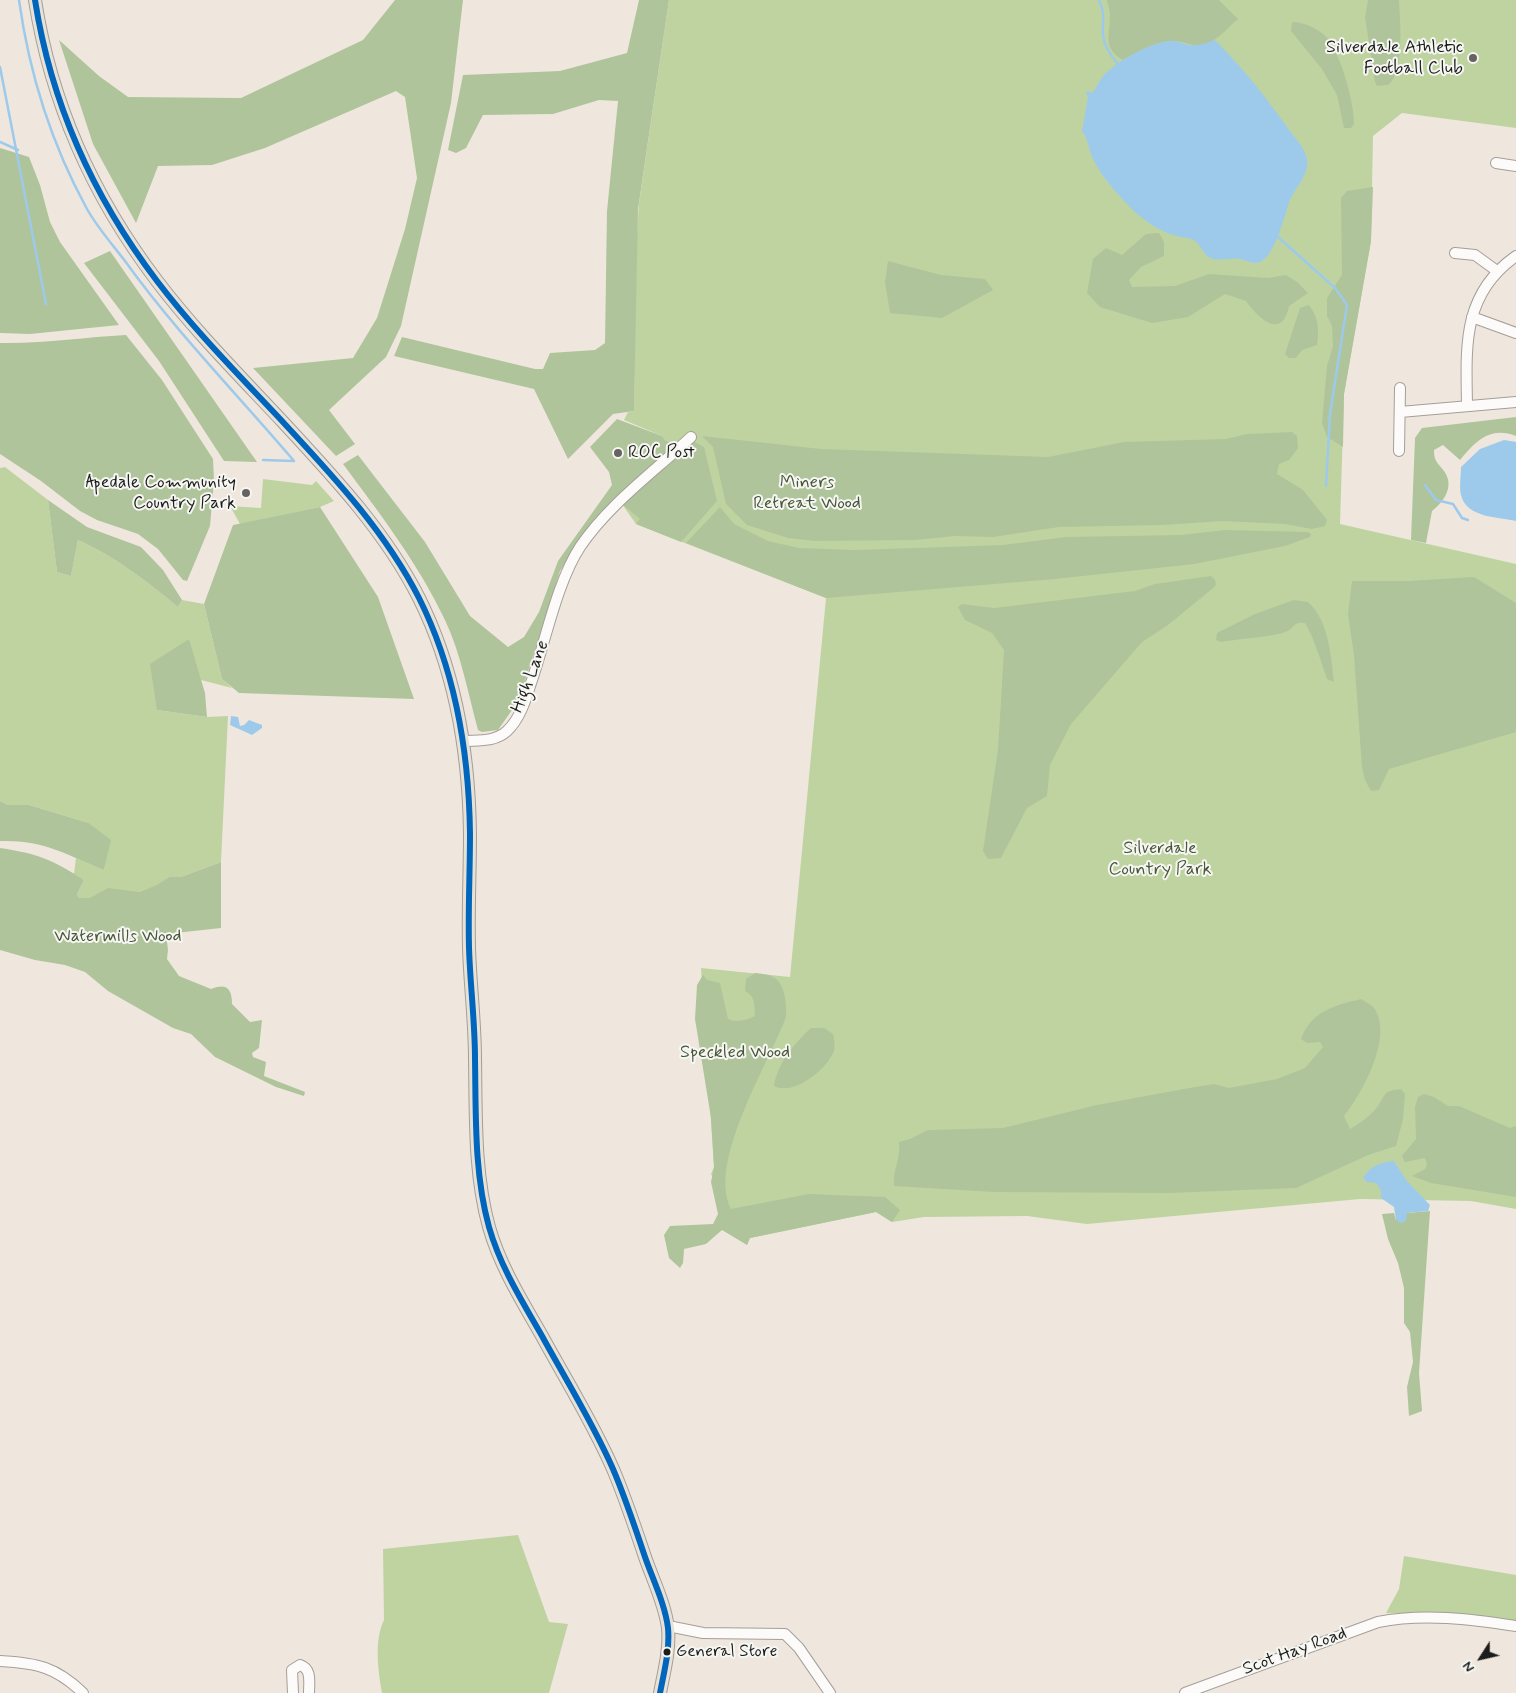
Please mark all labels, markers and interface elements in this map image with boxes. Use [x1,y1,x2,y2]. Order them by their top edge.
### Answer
place label: Silverdale Athletic Football Club [1326,37,1463,80]
marker: Silverdale Athletic Football Club [1467,52,1479,64]
place label: ROC Post [628,442,695,464]
marker: ROC Post [612,447,624,459]
place label: Apedale Community Country Park [85,472,236,514]
park label: Miners Retreat Wood [753,472,861,514]
marker: Apedale Community Country Park [240,487,252,499]
street label: High Lane [507,638,555,716]
park label: Silverdale Country Park [1109,838,1211,881]
park label: Watermills Wood [54,926,182,948]
park label: Speckled Wood [680,1042,790,1064]
street label: Scot Hay Road [1240,1623,1350,1681]
north arrow [1456,1633,1506,1683]
place label: General Store [676,1642,777,1662]
marker: General Store [662,1647,672,1657]
text: N [1459,1658,1479,1676]

